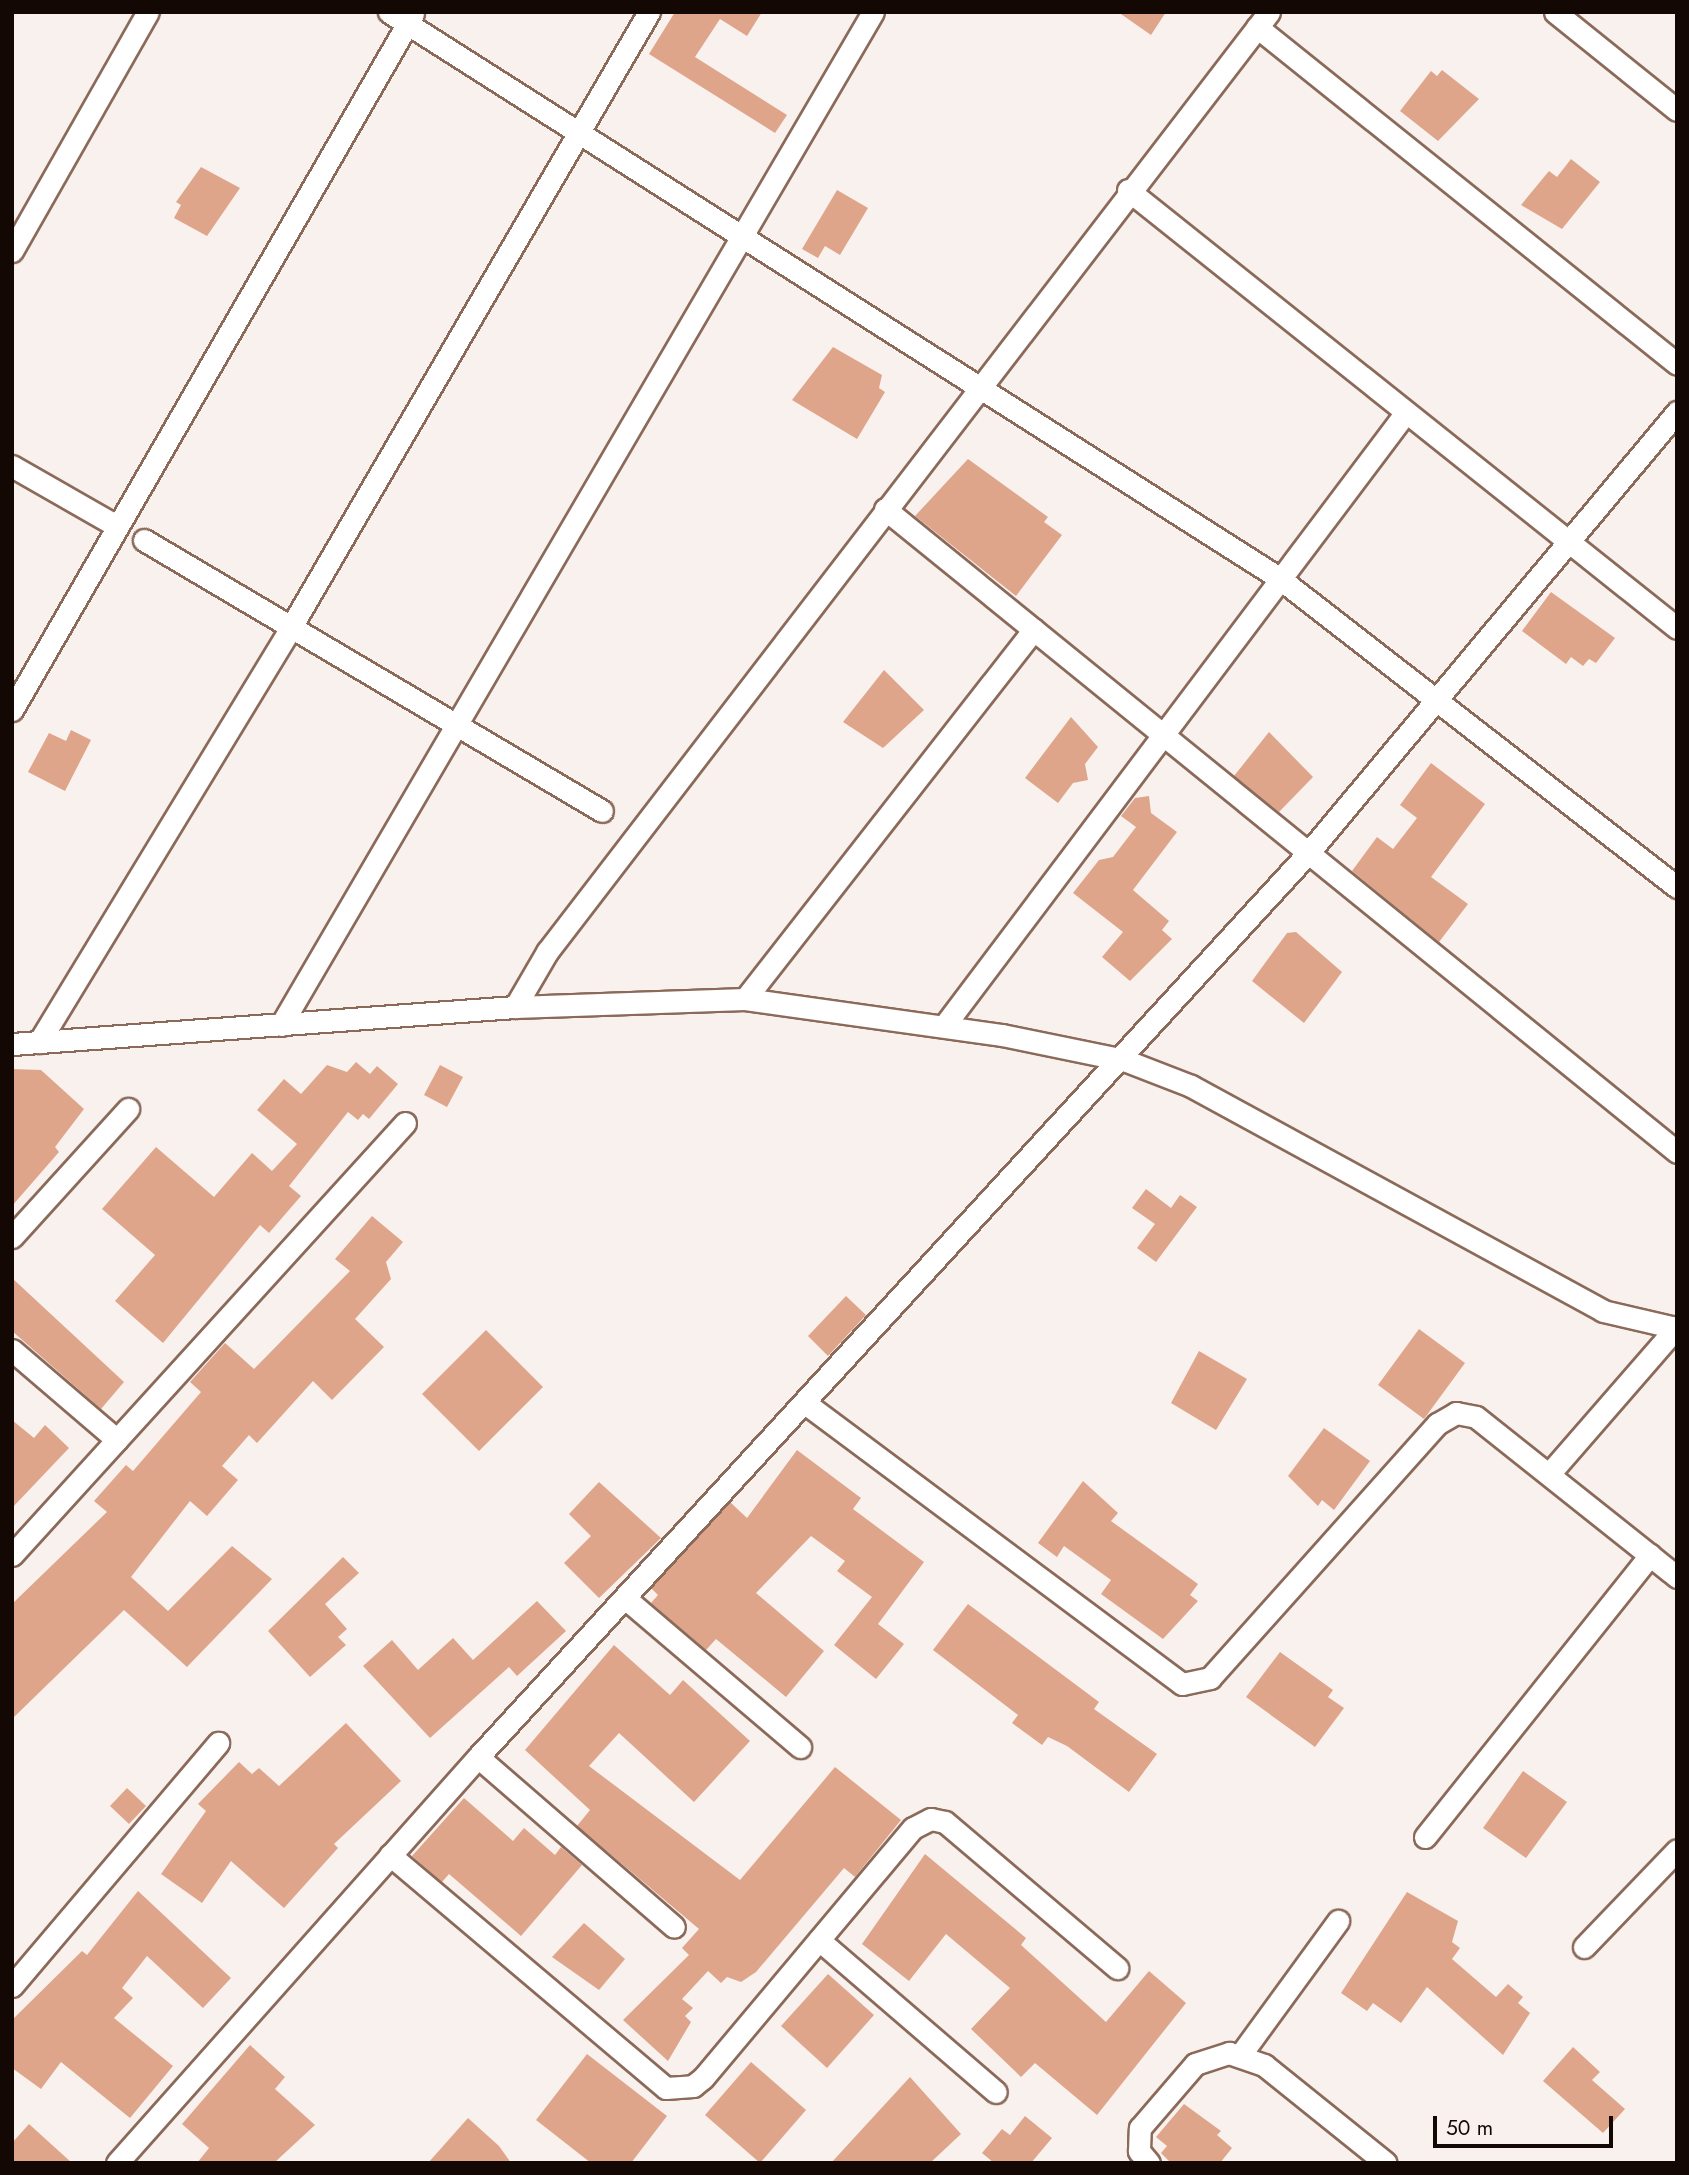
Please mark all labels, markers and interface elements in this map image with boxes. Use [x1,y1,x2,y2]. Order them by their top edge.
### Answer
scale bar [1437,2102,1617,2146]
text: 50 m [1446,2113,1493,2143]

